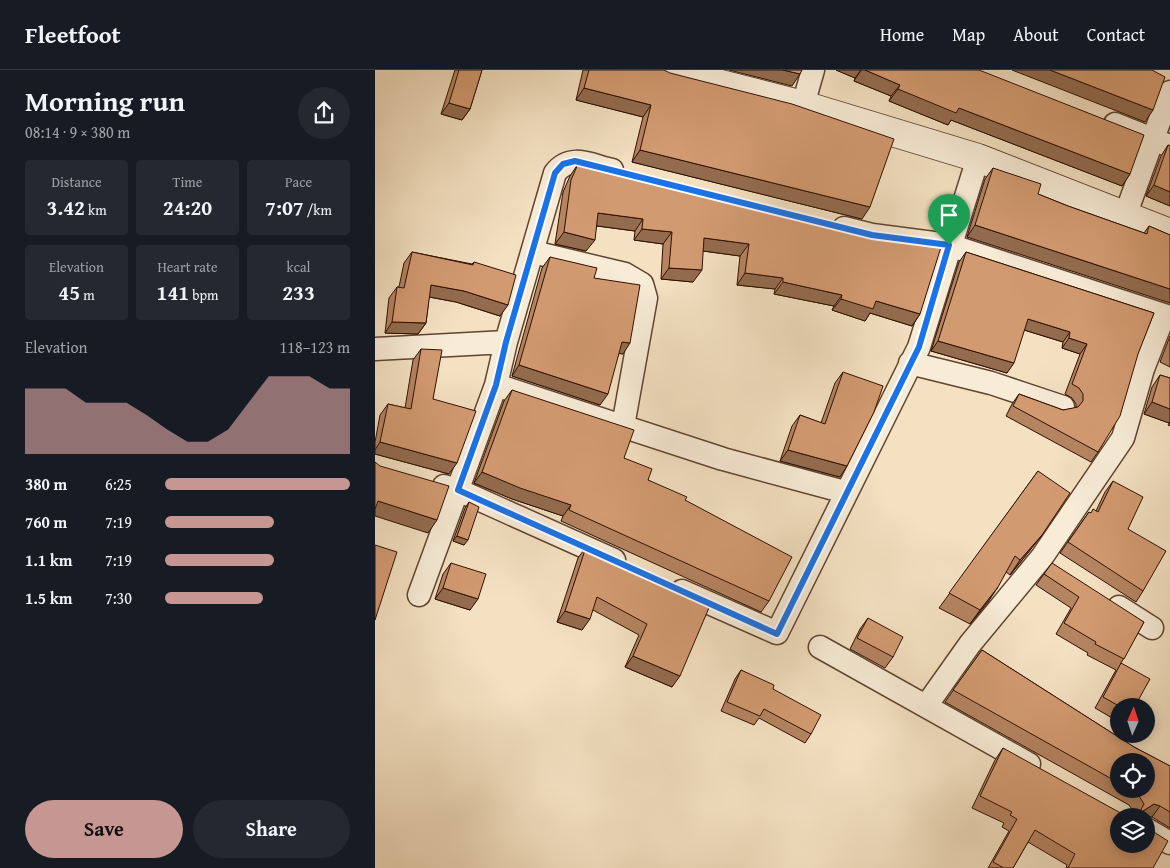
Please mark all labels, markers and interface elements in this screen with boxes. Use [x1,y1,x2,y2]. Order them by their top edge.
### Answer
text: Fleetfoot [25,17,121,52]
text: Home [880,21,924,48]
text: Map [952,21,985,48]
text: About [1013,21,1059,48]
text: Contact [1087,21,1145,48]
text: Morning run [25,80,185,121]
button: share [298,87,350,139]
text: 08:14 · 9 × 380 m [25,120,130,144]
text: Distance [51,172,102,192]
text: Time [173,172,202,192]
text: Pace [285,172,312,192]
text: 3.42 [46,192,85,223]
text: 24:20 [163,192,212,223]
text: 7:07 [265,192,304,223]
pin [928,194,970,245]
text: km [85,200,107,220]
text: /km [304,200,332,220]
icon: arrive [935,201,963,229]
text: Elevation [49,257,104,277]
text: Heart rate [157,257,218,277]
text: kcal [287,257,310,277]
text: 45 [58,277,80,308]
text: 141 [157,277,189,308]
text: 233 [282,277,315,308]
text: m [80,285,95,305]
text: bpm [189,285,218,305]
text: Elevation [25,335,88,359]
text: 118–123 m [280,335,350,359]
text: 380 m [25,472,67,496]
text: 6:25 [105,472,132,496]
text: 760 m [25,510,67,534]
text: 7:19 [105,510,132,534]
text: 1.1 km [25,548,72,572]
text: 7:19 [105,548,132,572]
text: 1.5 km [25,586,72,610]
text: 7:30 [105,586,132,610]
north arrow [1110,698,1155,742]
map controls [1110,698,1155,853]
button: locate [1110,753,1155,798]
button: Save [25,800,183,858]
button: Share [193,800,350,858]
button: layers [1110,808,1155,853]

